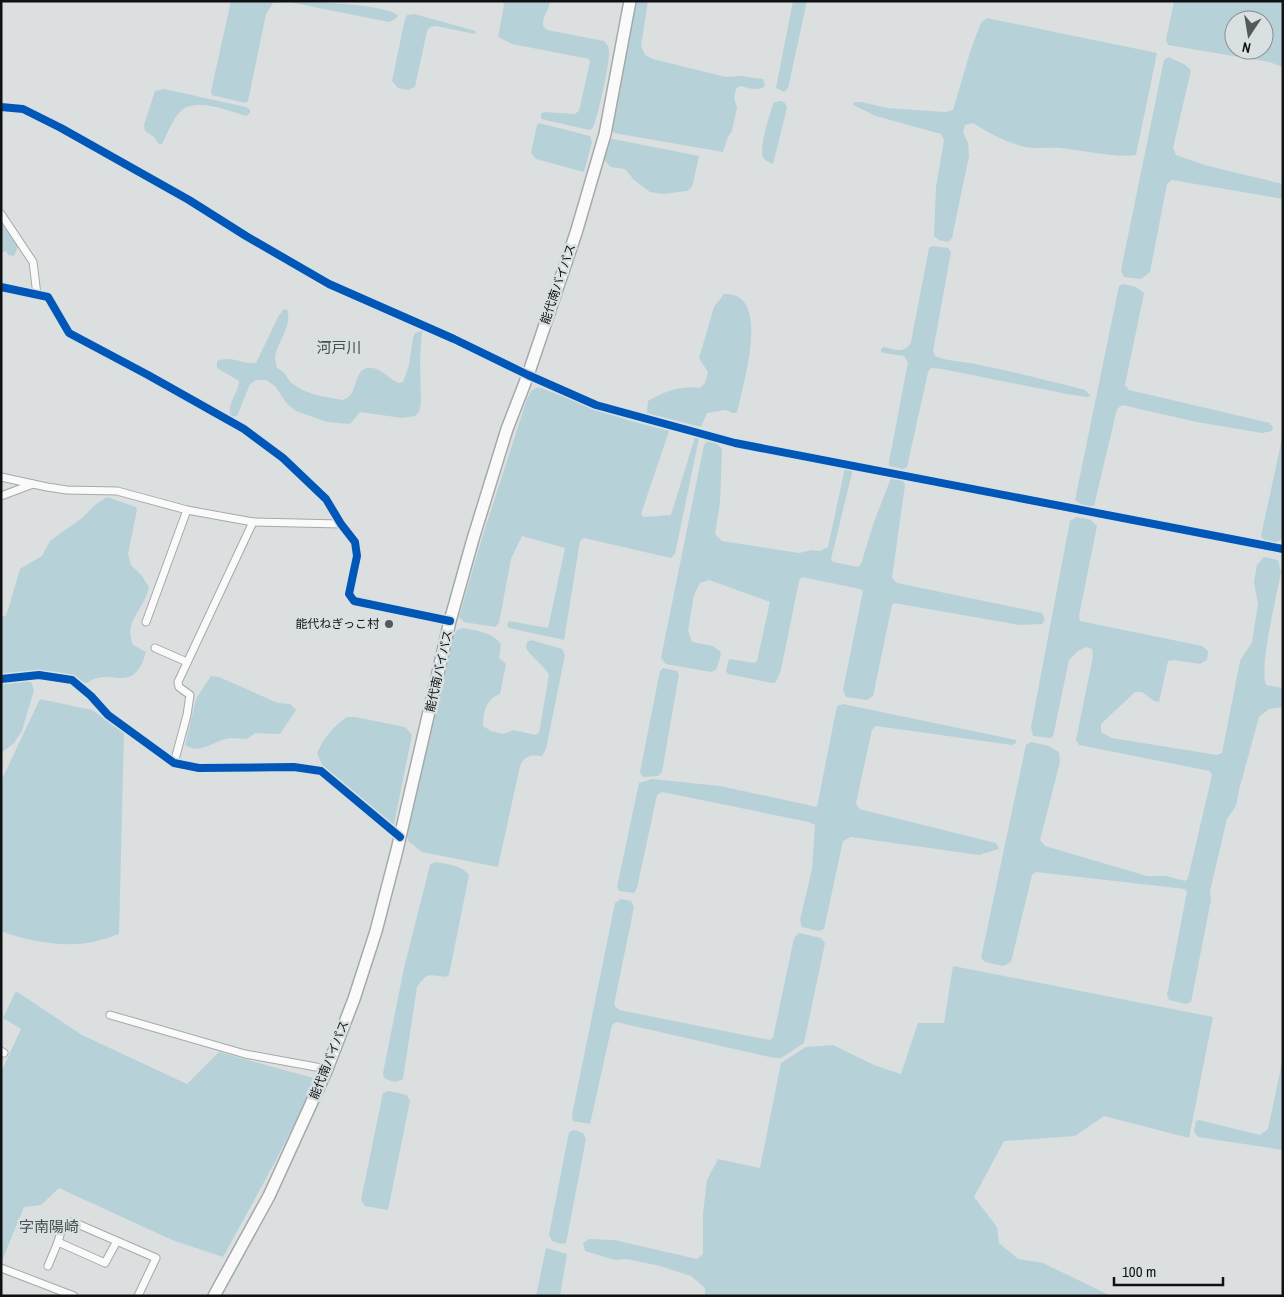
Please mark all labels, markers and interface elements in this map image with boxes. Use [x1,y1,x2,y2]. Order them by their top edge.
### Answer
north arrow [1224,10,1274,60]
text: N [1240,38,1252,57]
street label: 能代南バイパス [537,242,579,326]
district label: 河戸川 [316,337,362,358]
place label: 能代ねぎっこ村 [295,616,380,632]
marker: 能代ねぎっこ村 [383,618,395,630]
street label: 能代南バイパス [422,628,456,714]
street label: 能代南バイパス [306,1018,352,1102]
district label: 字南陽崎 [19,1216,79,1237]
scale bar [1114,1254,1223,1286]
text: 100 m [1122,1261,1156,1282]

